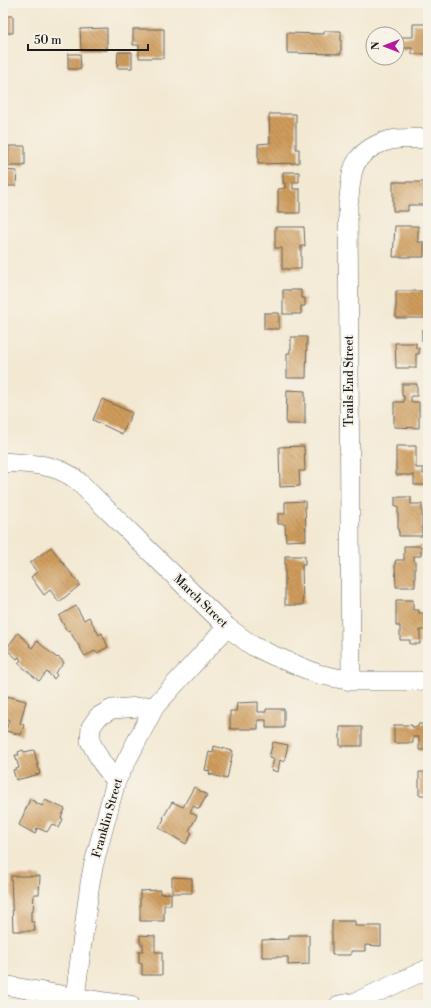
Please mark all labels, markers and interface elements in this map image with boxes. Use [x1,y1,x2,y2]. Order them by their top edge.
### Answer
scale bar [28,26,148,52]
north arrow [365,26,405,66]
text: 50 m [34,33,62,48]
text: N [369,41,383,50]
street label: Trails End Street [342,334,357,427]
street label: March Street [170,572,232,632]
street label: Franklin Street [89,776,126,860]

